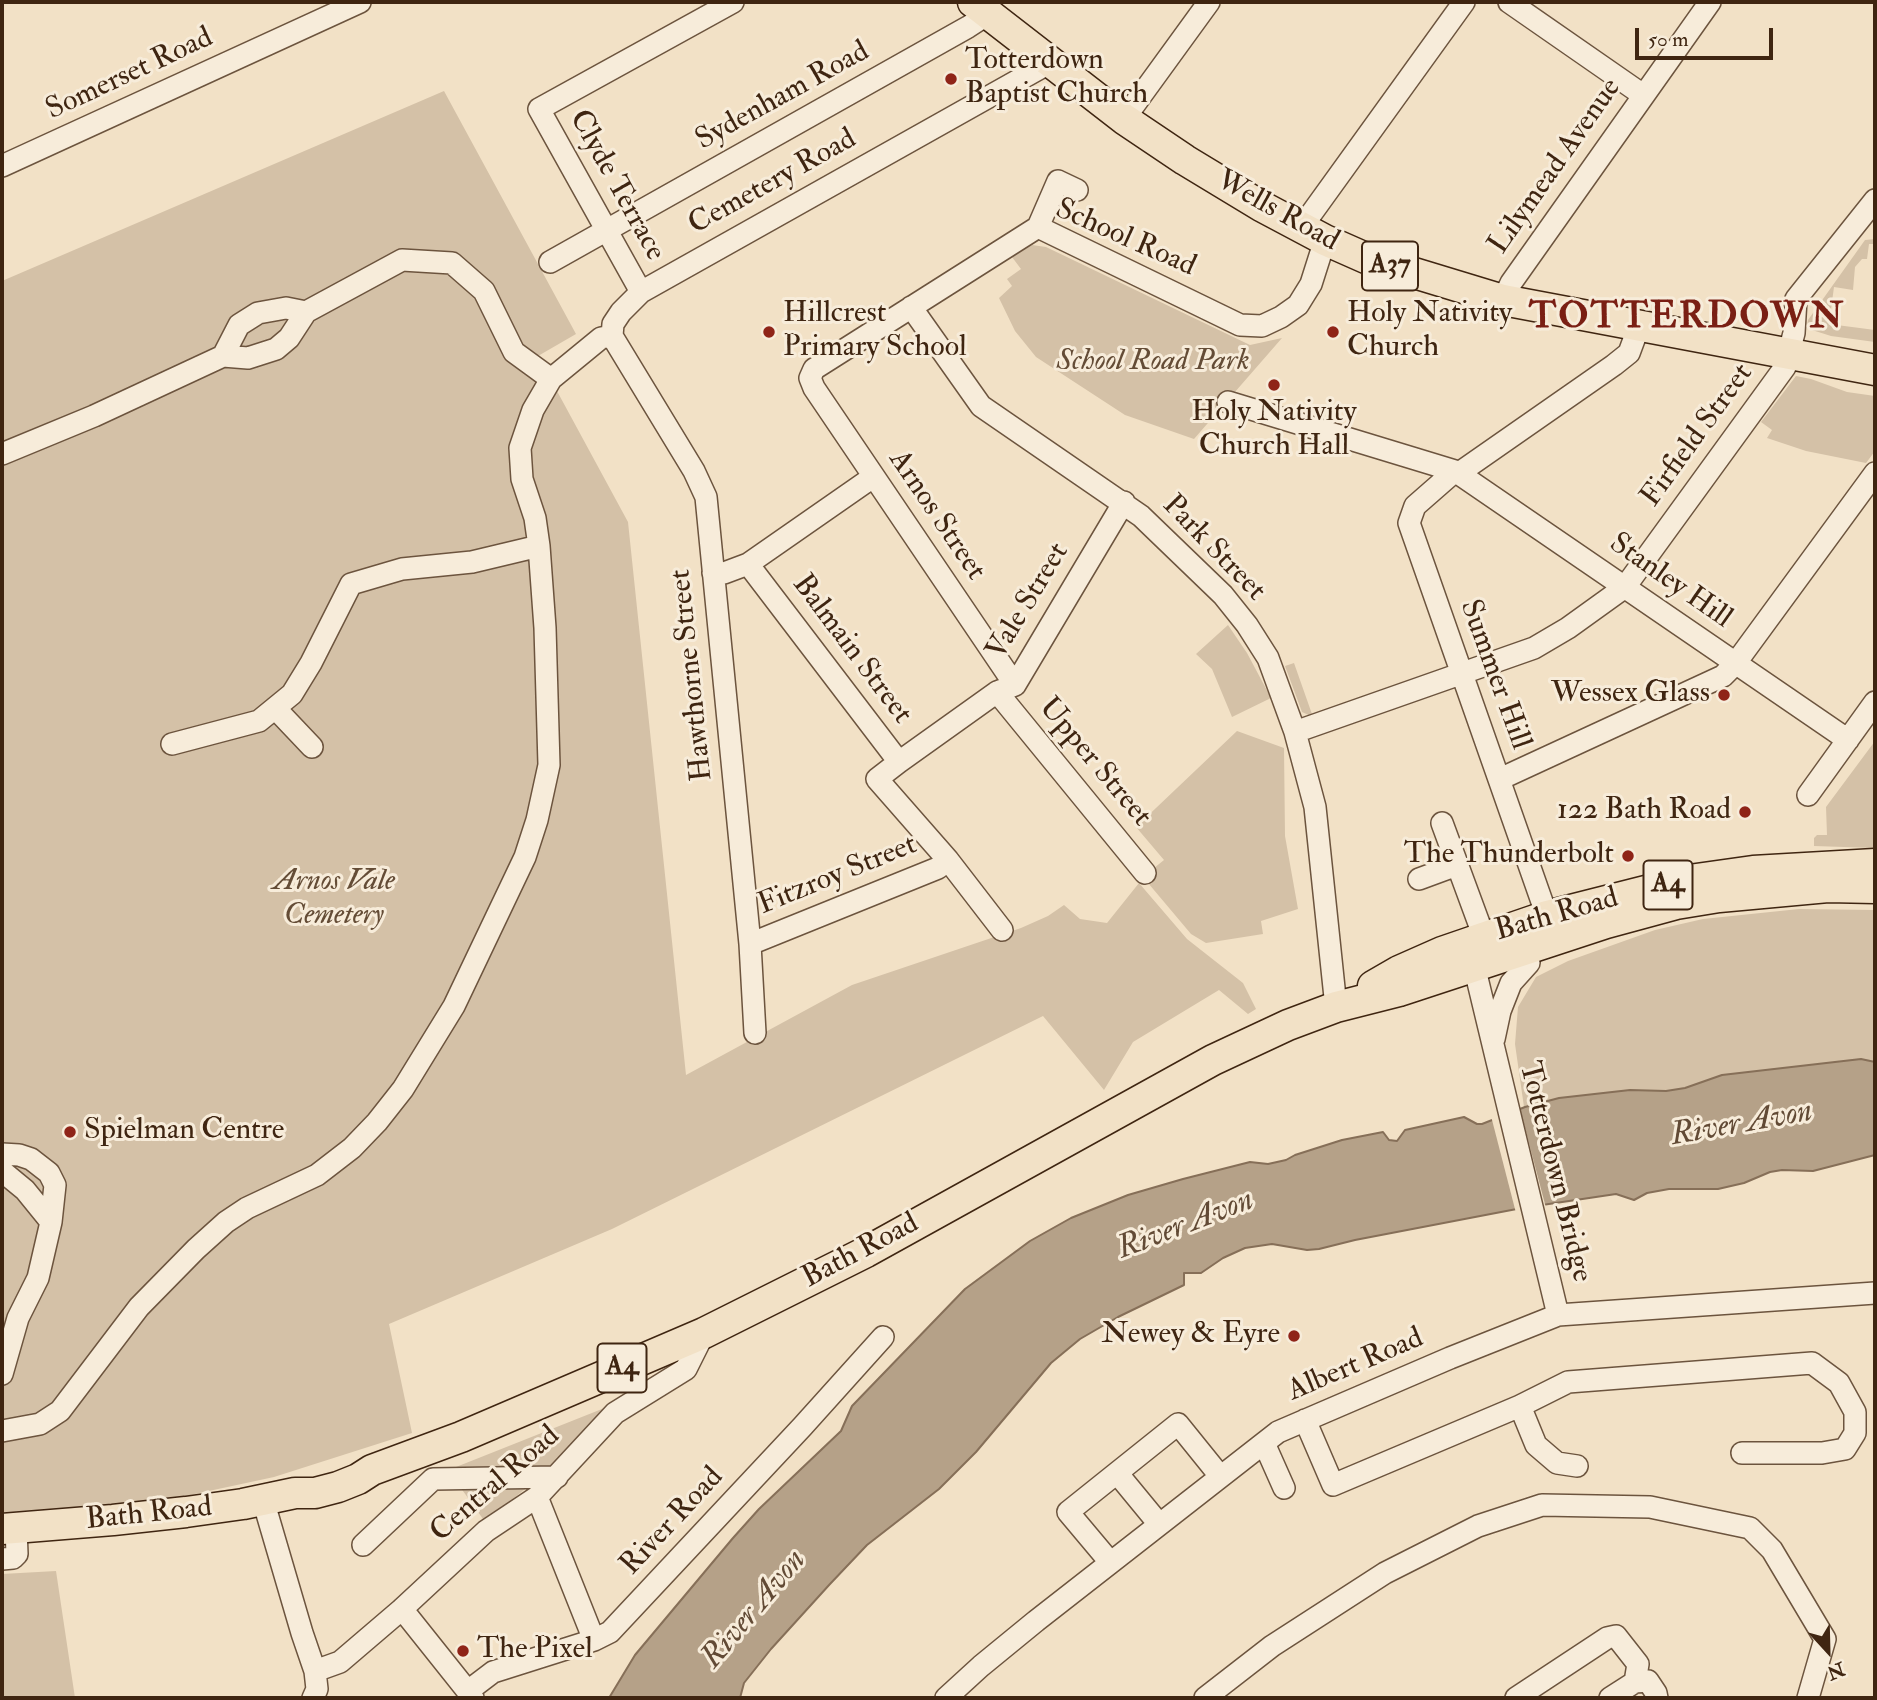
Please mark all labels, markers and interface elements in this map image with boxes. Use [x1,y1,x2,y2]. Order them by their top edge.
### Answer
scale bar [1639,14,1777,58]
street label: Somerset Road [41,21,219,129]
text: 50 m [1648,26,1689,53]
street label: Sydenham Road [690,35,876,159]
place label: Totterdown Baptist Church [965,44,1148,114]
marker: Totterdown Baptist Church [943,71,959,87]
street label: Lilymead Avenue [1482,72,1630,262]
street label: Clyde Terrace [560,105,672,267]
street label: Cemetery Road [683,122,863,244]
street label: Wells Road [1209,164,1345,260]
street label: School Road [1049,192,1201,286]
road number: A37 [1362,242,1418,290]
place label: Hillcrest Primary School [783,297,967,368]
place label: Holy Nativity Church [1347,297,1512,368]
district label: TOTTERDOWN [1530,297,1844,341]
marker: Hillcrest Primary School [761,324,777,340]
marker: Holy Nativity Church [1325,324,1341,340]
park label: School Road Park [1056,345,1250,381]
street label: Firfield Street [1634,358,1762,514]
marker: Holy Nativity Church Hall [1266,377,1282,393]
place label: Holy Nativity Church Hall [1191,396,1357,466]
street label: Arnos Street [879,444,993,588]
street label: Park Street [1154,489,1272,609]
street label: Stanley Hill [1602,527,1738,637]
street label: Vale Street [980,537,1078,667]
street label: Hawthorne Street [664,567,722,783]
street label: Balmain Street [783,568,919,732]
street label: Summer Hill [1450,595,1538,755]
place label: Wessex Glass [1551,677,1710,713]
marker: Wessex Glass [1716,687,1732,703]
street label: Upper Street [1030,691,1158,835]
place label: 122 Bath Road [1557,794,1731,830]
marker: 122 Bath Road [1737,804,1753,820]
street label: Fitzroy Street [753,828,923,924]
place label: The Thunderbolt [1404,838,1614,874]
marker: The Thunderbolt [1620,848,1636,864]
road number: A4 [1644,860,1692,910]
park label: Arnos Vale Cemetery [273,865,395,936]
street label: Bath Road [1491,881,1623,951]
street label: Totterdown Bridge [1509,1058,1599,1286]
water label: River Avon [1668,1094,1816,1156]
place label: Spielman Centre [84,1114,284,1150]
marker: Spielman Centre [62,1124,78,1140]
water label: River Avon [1112,1182,1260,1270]
street label: Bath Road [797,1206,925,1298]
place label: Newey & Eyre [1101,1318,1280,1354]
street label: Albert Road [1283,1321,1429,1411]
marker: Newey & Eyre [1286,1328,1302,1344]
road number: A4 [598,1344,646,1392]
street label: Central Road [424,1419,568,1551]
street label: River Road [614,1460,732,1584]
street label: Bath Road [84,1490,214,1540]
water label: River Avon [694,1543,816,1677]
north arrow [1793,1616,1863,1686]
place label: The Pixel [477,1633,593,1669]
marker: The Pixel [455,1643,471,1659]
text: N [1823,1656,1848,1685]

